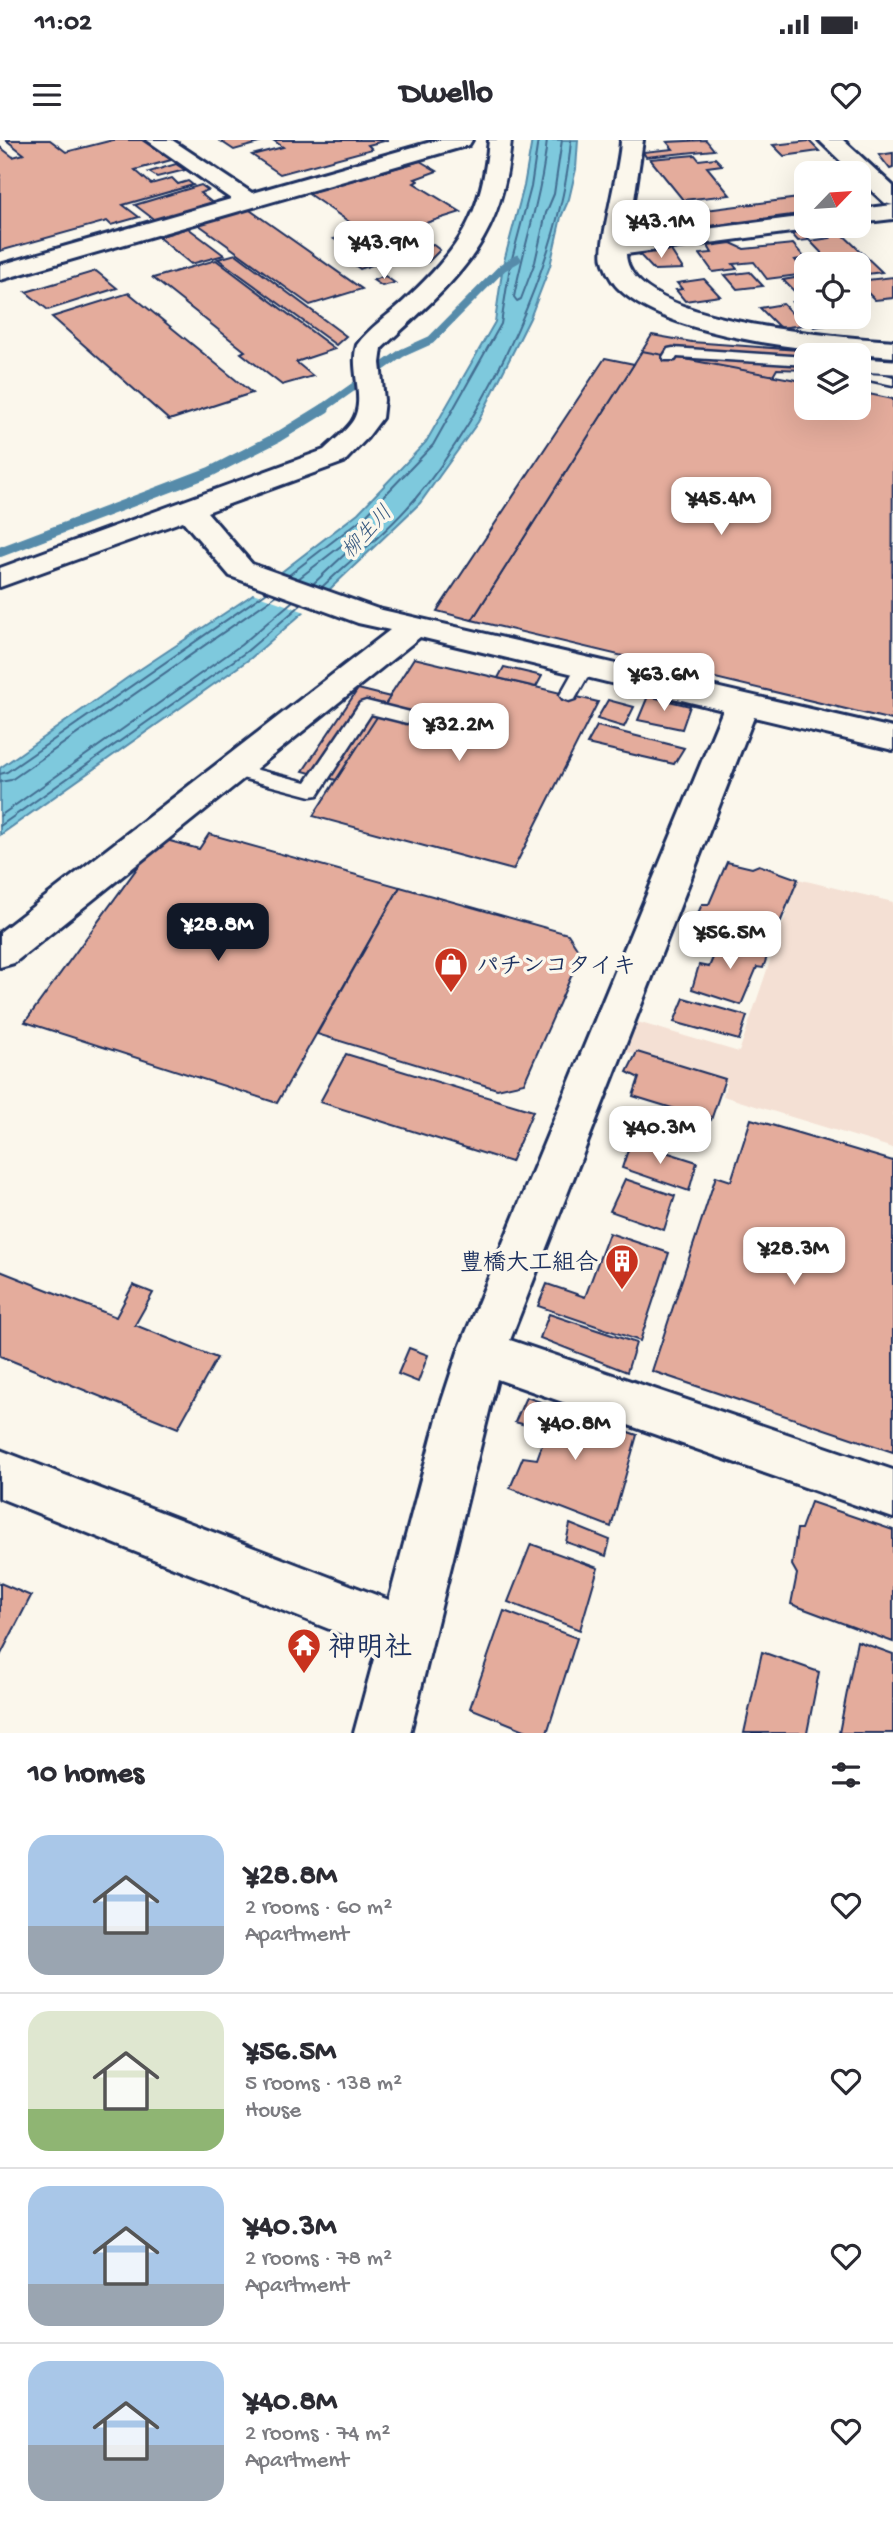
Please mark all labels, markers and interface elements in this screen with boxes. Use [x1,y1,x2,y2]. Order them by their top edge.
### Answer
text: 11:02 [35,9,92,40]
icon: menu [28,76,66,114]
text: Dwello [400,76,493,114]
icon: heart [827,76,865,114]
north arrow [794,161,872,238]
map controls [794,161,871,420]
pin: ¥43.1M [604,200,718,260]
text: ¥43.1M [628,209,694,236]
pin: ¥43.9M [327,222,441,281]
text: ¥43.9M [350,230,418,257]
button: locate [794,252,871,329]
button: layers [794,343,871,420]
pin: ¥45.4M [664,478,778,537]
text: ¥45.4M [687,486,755,513]
water label: 柳生川 [337,501,399,565]
pin: ¥63.6M [607,654,721,713]
text: ¥63.6M [629,662,699,689]
pin: ¥32.2M [402,704,516,763]
text: ¥32.2M [425,712,493,739]
pin: ¥28.8M [161,904,275,963]
text: ¥28.8M [183,912,253,939]
pin: ¥56.5M [673,912,787,971]
text: ¥56.5M [695,920,765,947]
shop icon: パチンコタイキ [432,945,470,994]
place label: パチンコタイキ [476,954,636,981]
pin: ¥40.3M [603,1107,717,1166]
text: ¥40.3M [625,1115,695,1142]
pin: ¥28.3M [737,1228,851,1287]
text: ¥28.3M [759,1236,829,1263]
building icon: 豊橋大工組合 [603,1242,641,1291]
place label: 豊橋大工組合 [460,1250,598,1278]
pin: ¥40.8M [518,1402,632,1462]
text: ¥40.8M [540,1411,610,1438]
temple icon: 神明社 [285,1626,323,1675]
place label: 神明社 [328,1632,412,1666]
icon: filters [827,1756,865,1794]
text: 10 homes [28,1758,144,1793]
text: ¥28.8M [245,1860,337,1895]
icon: home [84,1863,168,1947]
icon: heart [827,1886,865,1924]
text: 2 rooms · 60 m² [245,1895,392,1922]
text: Apartment [245,1922,349,1949]
text: ¥56.5M [245,2036,336,2071]
icon: home [84,2039,168,2123]
icon: heart [827,2062,865,2100]
text: 5 rooms · 138 m² [245,2071,402,2098]
text: House [245,2098,301,2125]
text: ¥40.3M [245,2211,336,2246]
icon: home [84,2214,168,2298]
icon: heart [827,2237,865,2275]
text: 2 rooms · 78 m² [245,2246,392,2273]
text: Apartment [245,2273,349,2300]
text: ¥40.8M [245,2386,337,2421]
icon: home [84,2389,168,2473]
icon: heart [827,2412,865,2450]
text: 2 rooms · 74 m² [245,2421,390,2448]
text: Apartment [245,2448,349,2475]

